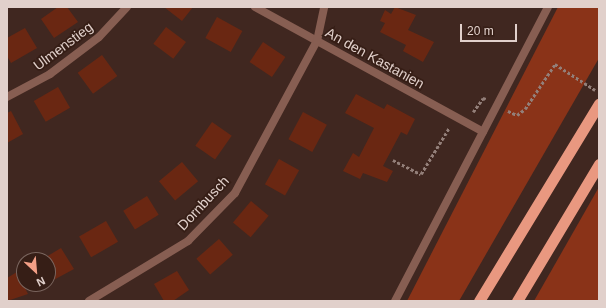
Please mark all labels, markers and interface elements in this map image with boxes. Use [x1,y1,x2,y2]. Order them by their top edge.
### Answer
scale bar [462,16,519,42]
street label: Ulmenstieg [30,18,96,74]
street label: An den Kastanien [323,24,427,92]
text: 20 m [467,24,494,38]
street label: Dornbusch [174,173,232,233]
north arrow [16,252,56,292]
text: N [35,275,47,289]

